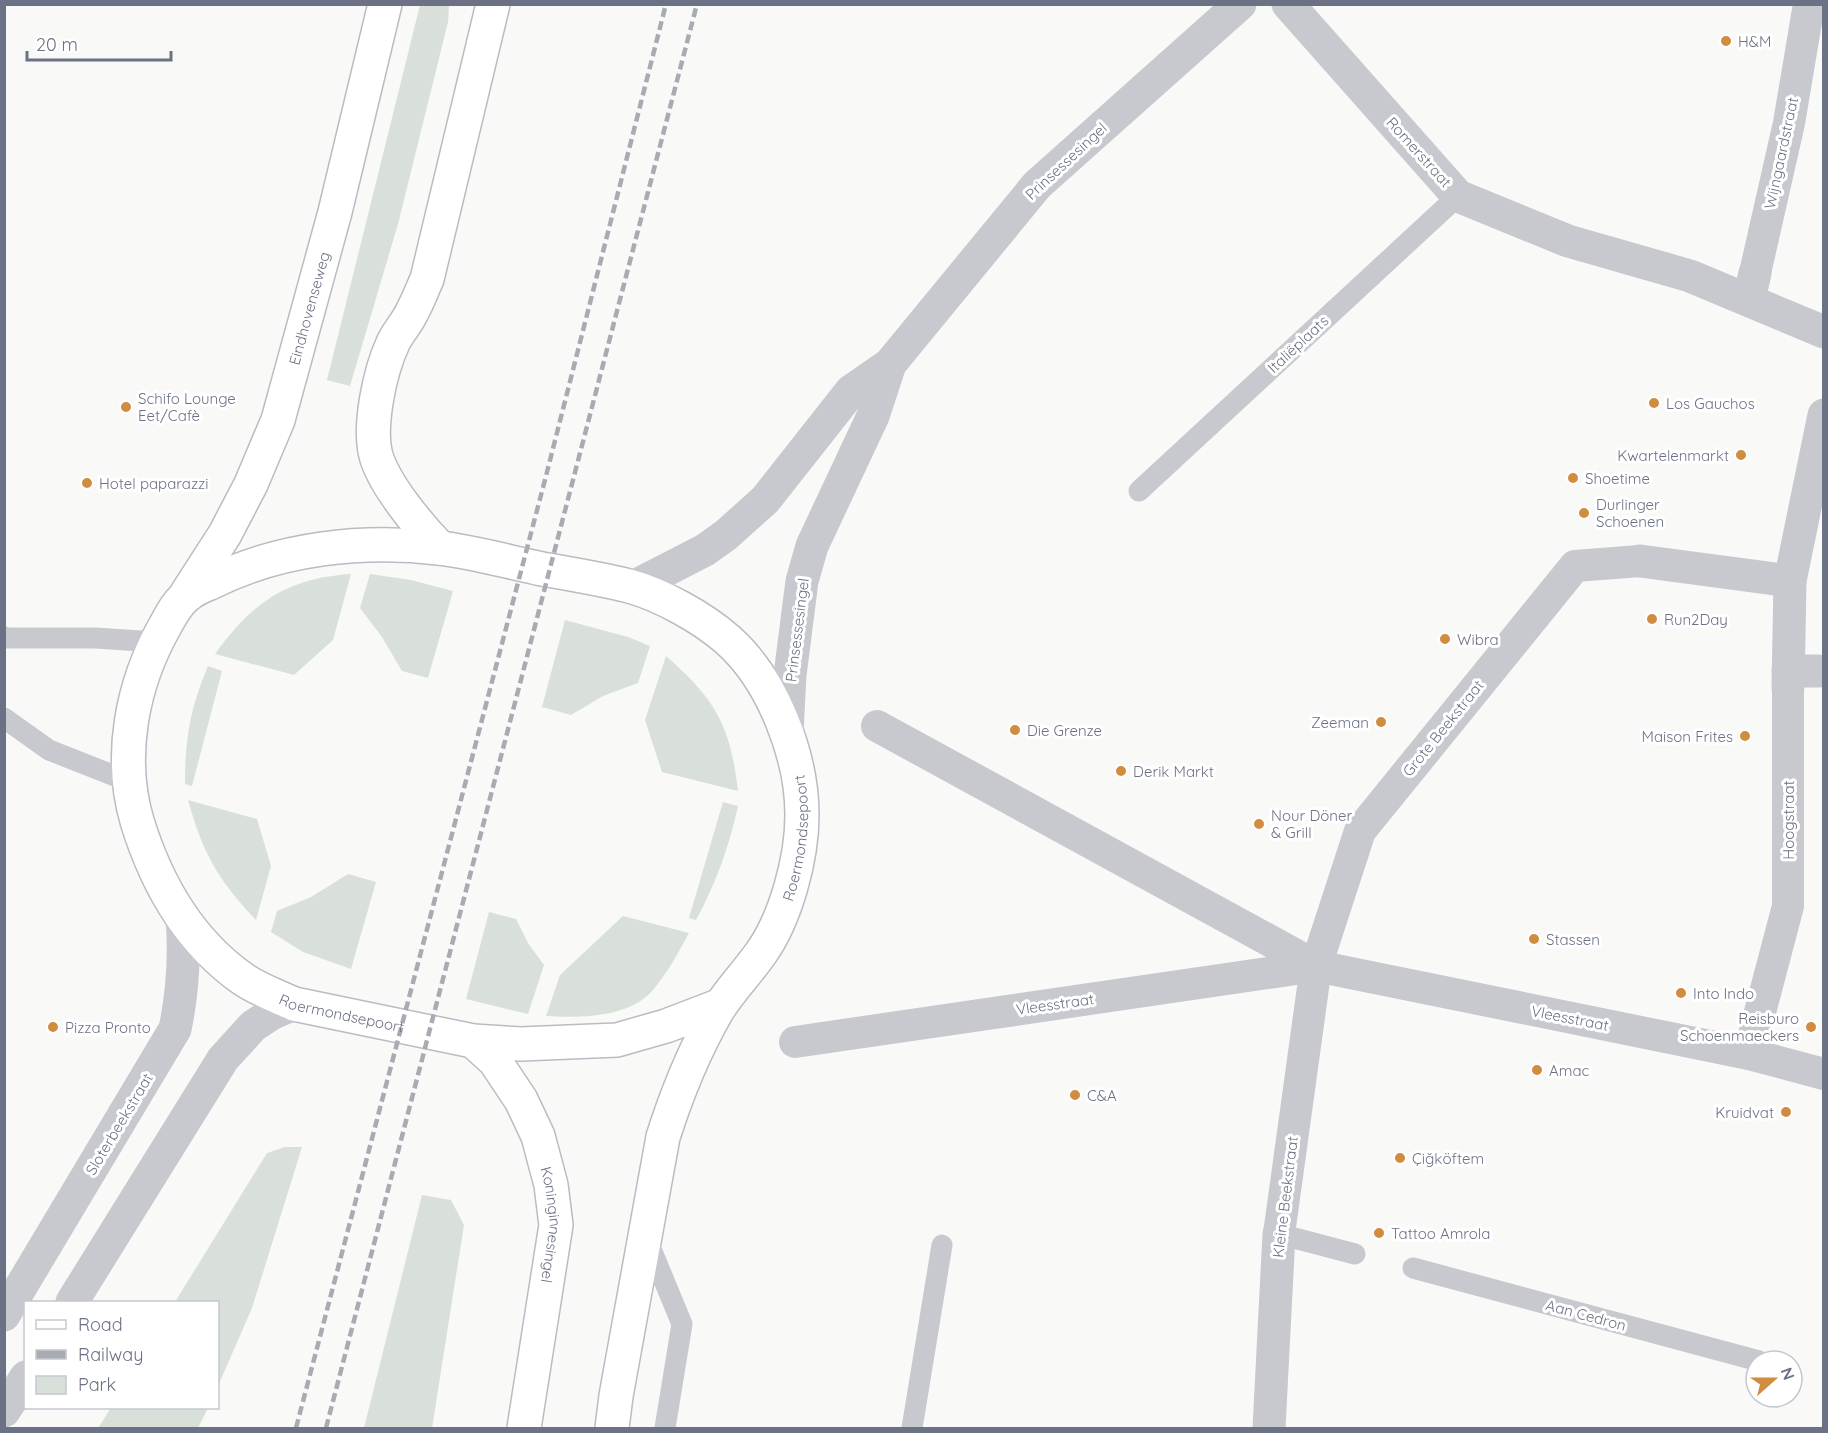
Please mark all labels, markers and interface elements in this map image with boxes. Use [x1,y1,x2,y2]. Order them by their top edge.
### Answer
scale bar [27,24,171,62]
place label: H&M [1738,32,1771,51]
text: 20 m [36,33,78,56]
marker: H&M [1719,34,1733,48]
street label: Wijngaardstraat [1760,95,1802,211]
street label: Romerstraat [1382,113,1456,191]
street label: Prinsessesingel [1021,118,1111,204]
street label: Eindhovenseweg [284,249,333,367]
street label: Italiëplaats [1264,311,1332,377]
place label: Schifo Lounge Eet/Cafè [138,389,236,425]
place label: Los Gauchos [1666,394,1755,413]
marker: Los Gauchos [1647,396,1661,410]
marker: Schifo Lounge Eet/Cafè [119,400,133,414]
place label: Kwartelenmarkt [1617,446,1729,465]
marker: Kwartelenmarkt [1734,448,1748,462]
place label: Shoetime [1585,469,1650,488]
marker: Shoetime [1566,471,1580,485]
place label: Hotel paparazzi [99,474,209,493]
marker: Hotel paparazzi [80,476,94,490]
place label: Durlinger Schoenen [1596,495,1664,531]
marker: Durlinger Schoenen [1577,506,1591,520]
street label: Prinsessesingel [781,577,813,683]
place label: Run2Day [1664,610,1728,629]
marker: Run2Day [1645,612,1659,626]
place label: Wibra [1457,630,1498,649]
marker: Wibra [1438,632,1452,646]
street label: Grote Beekstraat [1398,676,1488,780]
place label: Zeeman [1311,713,1369,732]
marker: Zeeman [1374,715,1388,729]
place label: Die Grenze [1027,721,1102,740]
marker: Die Grenze [1008,723,1022,737]
place label: Maison Frites [1642,727,1733,746]
marker: Maison Frites [1738,729,1752,743]
place label: Derik Markt [1133,762,1214,781]
marker: Derik Markt [1114,764,1128,778]
street label: Roermondsepoort [778,773,812,903]
street label: Hoogstraat [1779,780,1798,860]
place label: Nour Döner & Grill [1271,806,1352,842]
marker: Nour Döner & Grill [1252,817,1266,831]
place label: Stassen [1546,930,1600,949]
marker: Stassen [1527,932,1541,946]
place label: Into Indo [1693,984,1754,1003]
marker: Into Indo [1674,986,1688,1000]
street label: Roermondsepoort [276,989,406,1036]
street label: Vleesstraat [1015,989,1095,1019]
street label: Vleesstraat [1530,1001,1610,1035]
place label: Reisburo Schoenmaeckers [1680,1009,1799,1045]
place label: Pizza Pronto [65,1018,151,1037]
marker: Pizza Pronto [46,1020,60,1034]
marker: Reisburo Schoenmaeckers [1804,1020,1818,1034]
place label: Amac [1549,1061,1589,1080]
marker: Amac [1530,1063,1544,1077]
street label: Sloterbeekstraat [81,1070,157,1178]
place label: C&A [1087,1086,1117,1105]
marker: C&A [1068,1088,1082,1102]
place label: Kruidvat [1715,1103,1774,1122]
marker: Kruidvat [1779,1105,1793,1119]
street label: Kleine Beekstraat [1268,1135,1302,1259]
place label: Çiğköftem [1412,1149,1484,1168]
marker: Çiğköftem [1393,1151,1407,1165]
street label: Koninginnesingel [537,1164,566,1284]
place label: Tattoo Amrola [1391,1224,1490,1243]
marker: Tattoo Amrola [1372,1226,1386,1240]
street label: Aan Cedron [1544,1295,1628,1335]
legend [24,1301,219,1409]
text: Road [78,1313,123,1336]
text: Railway [78,1343,144,1366]
north arrow [1744,1349,1804,1409]
text: N [1777,1365,1799,1383]
text: Park [78,1373,116,1396]

